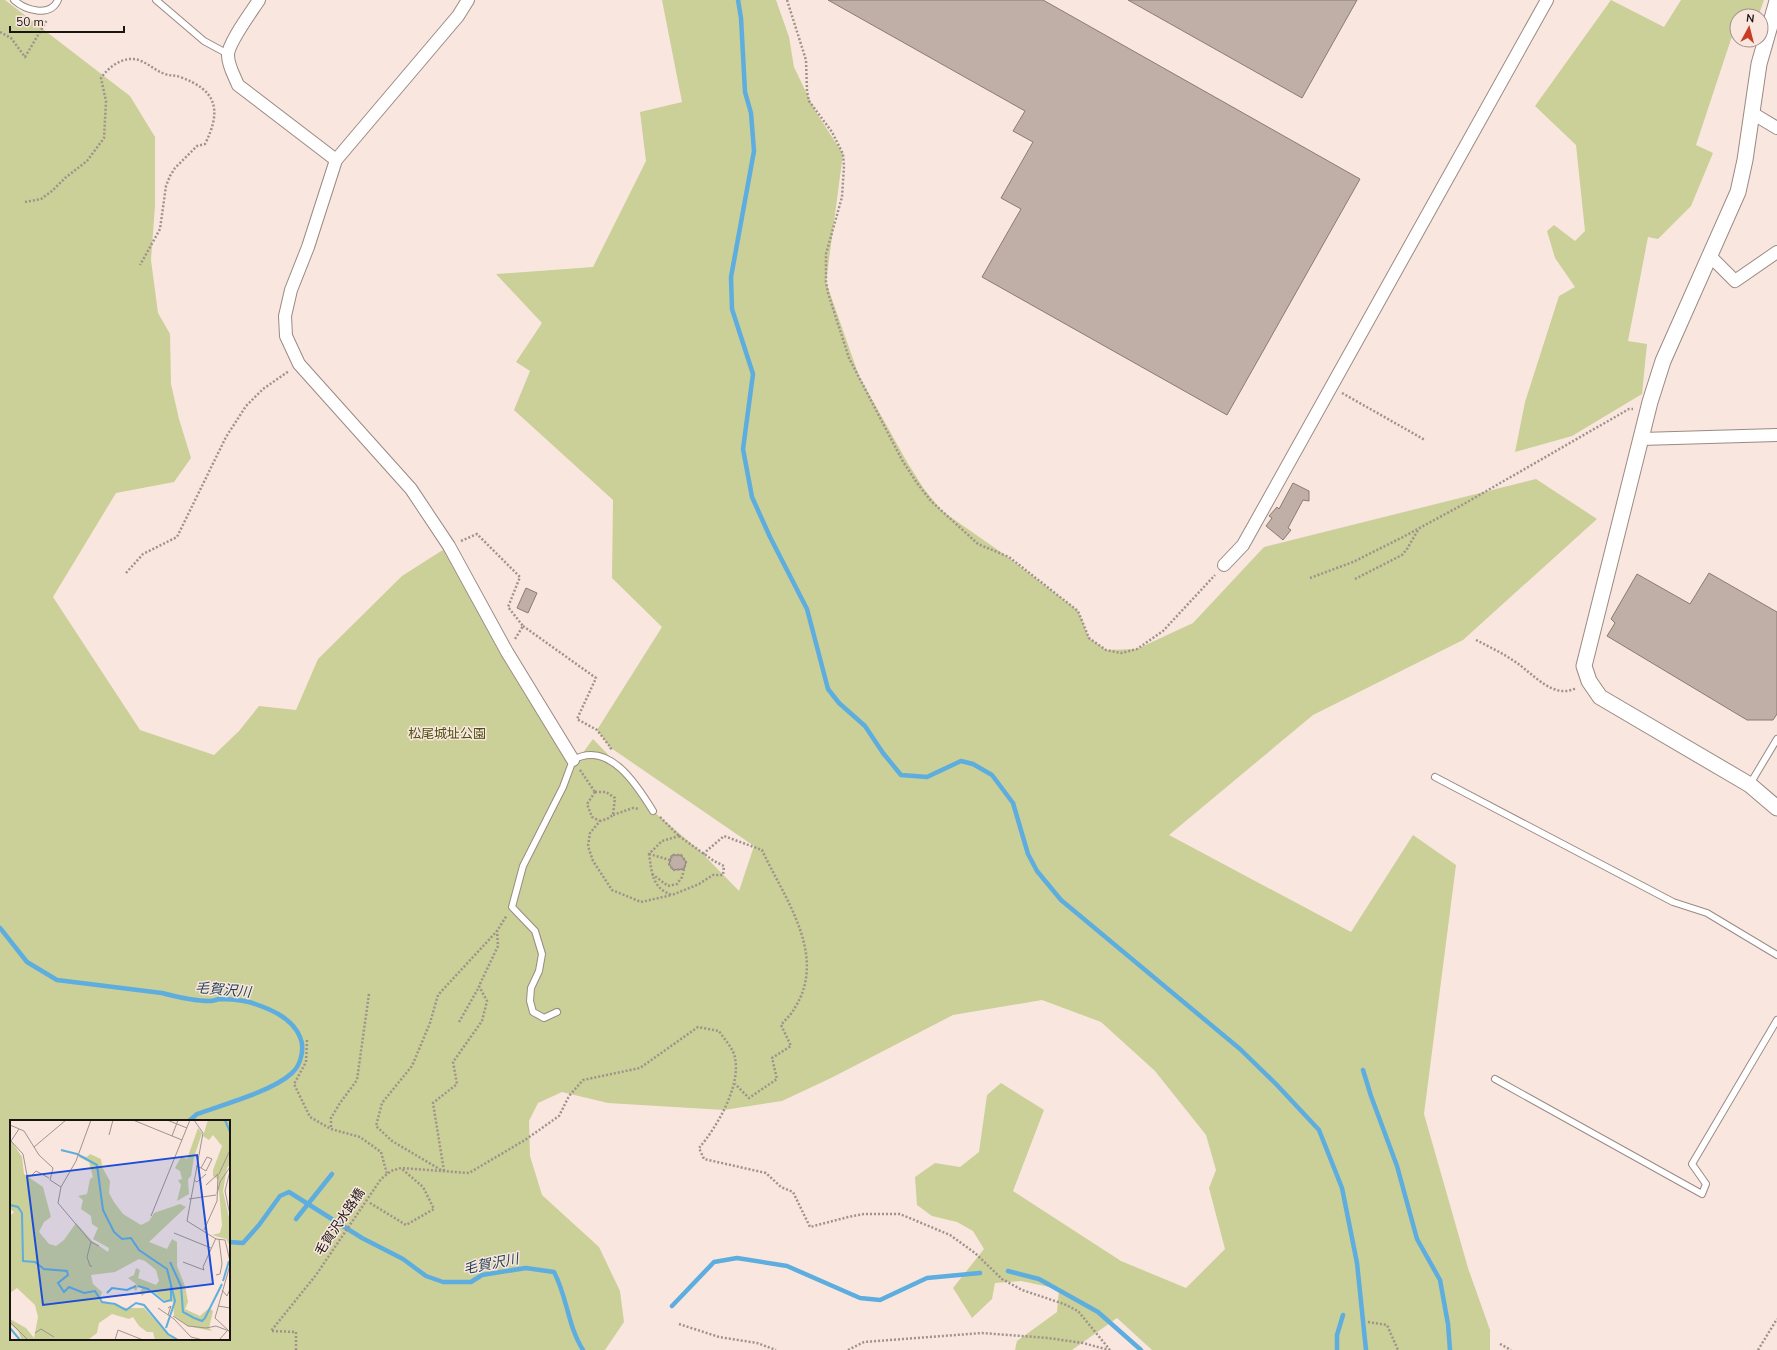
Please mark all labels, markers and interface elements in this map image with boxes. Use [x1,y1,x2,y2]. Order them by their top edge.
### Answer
scale bar [10,8,124,34]
north arrow [1729,8,1769,48]
text: N [1745,11,1755,27]
text: 50 m [16,14,44,30]
park label: 松尾城址公園 [408,725,486,743]
water label: 毛賀沢川 [194,978,254,1002]
inset map [10,1120,230,1340]
street label: 毛賀沢水路橋 [311,1185,369,1259]
water label: 毛賀沢川 [462,1249,522,1279]

